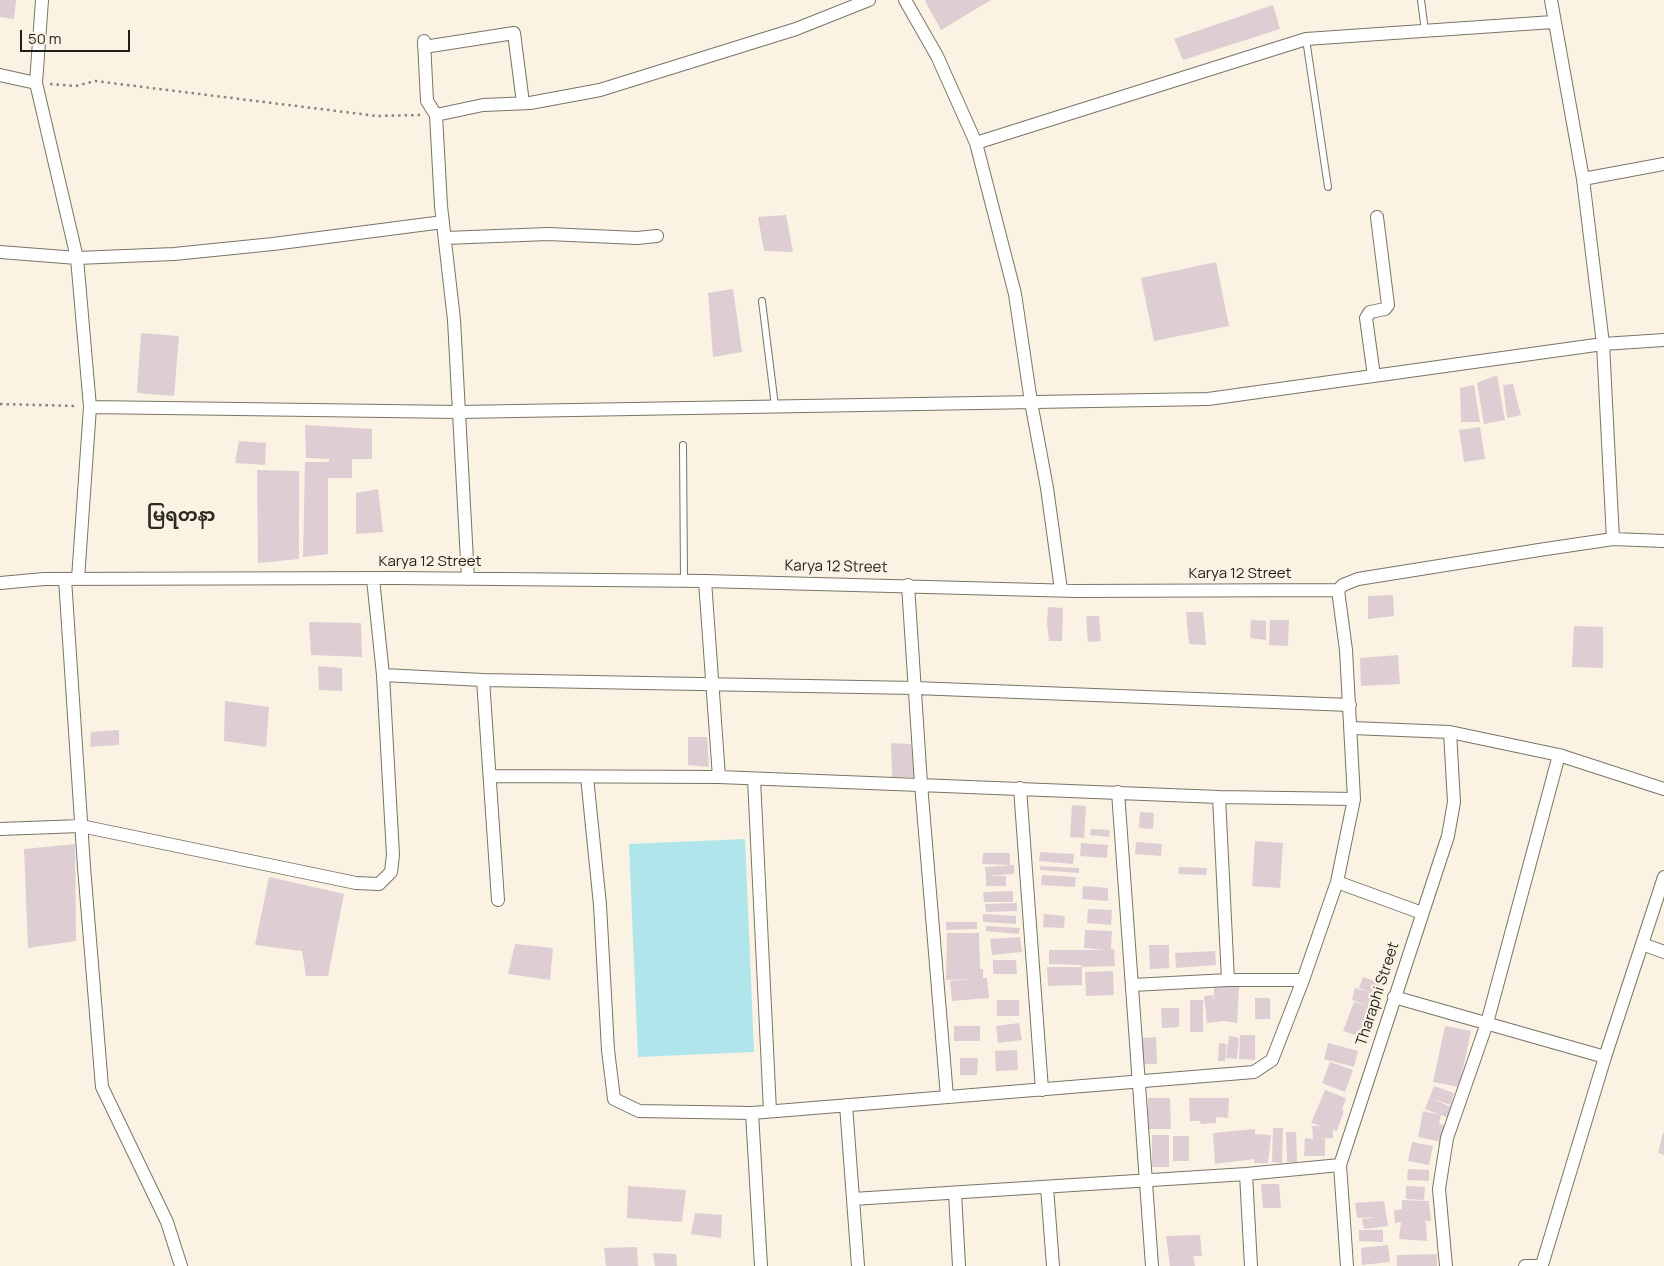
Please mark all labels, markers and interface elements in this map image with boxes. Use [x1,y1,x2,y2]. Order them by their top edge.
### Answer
scale bar [22,20,132,52]
text: 50 m [28,28,62,49]
district label: မြရတနာ [147,505,215,527]
street label: Karya 12 Street [379,553,481,571]
street label: Karya 12 Street [784,557,888,577]
street label: Karya 12 Street [1189,565,1291,583]
street label: Tharaphi Street [1353,940,1403,1048]

